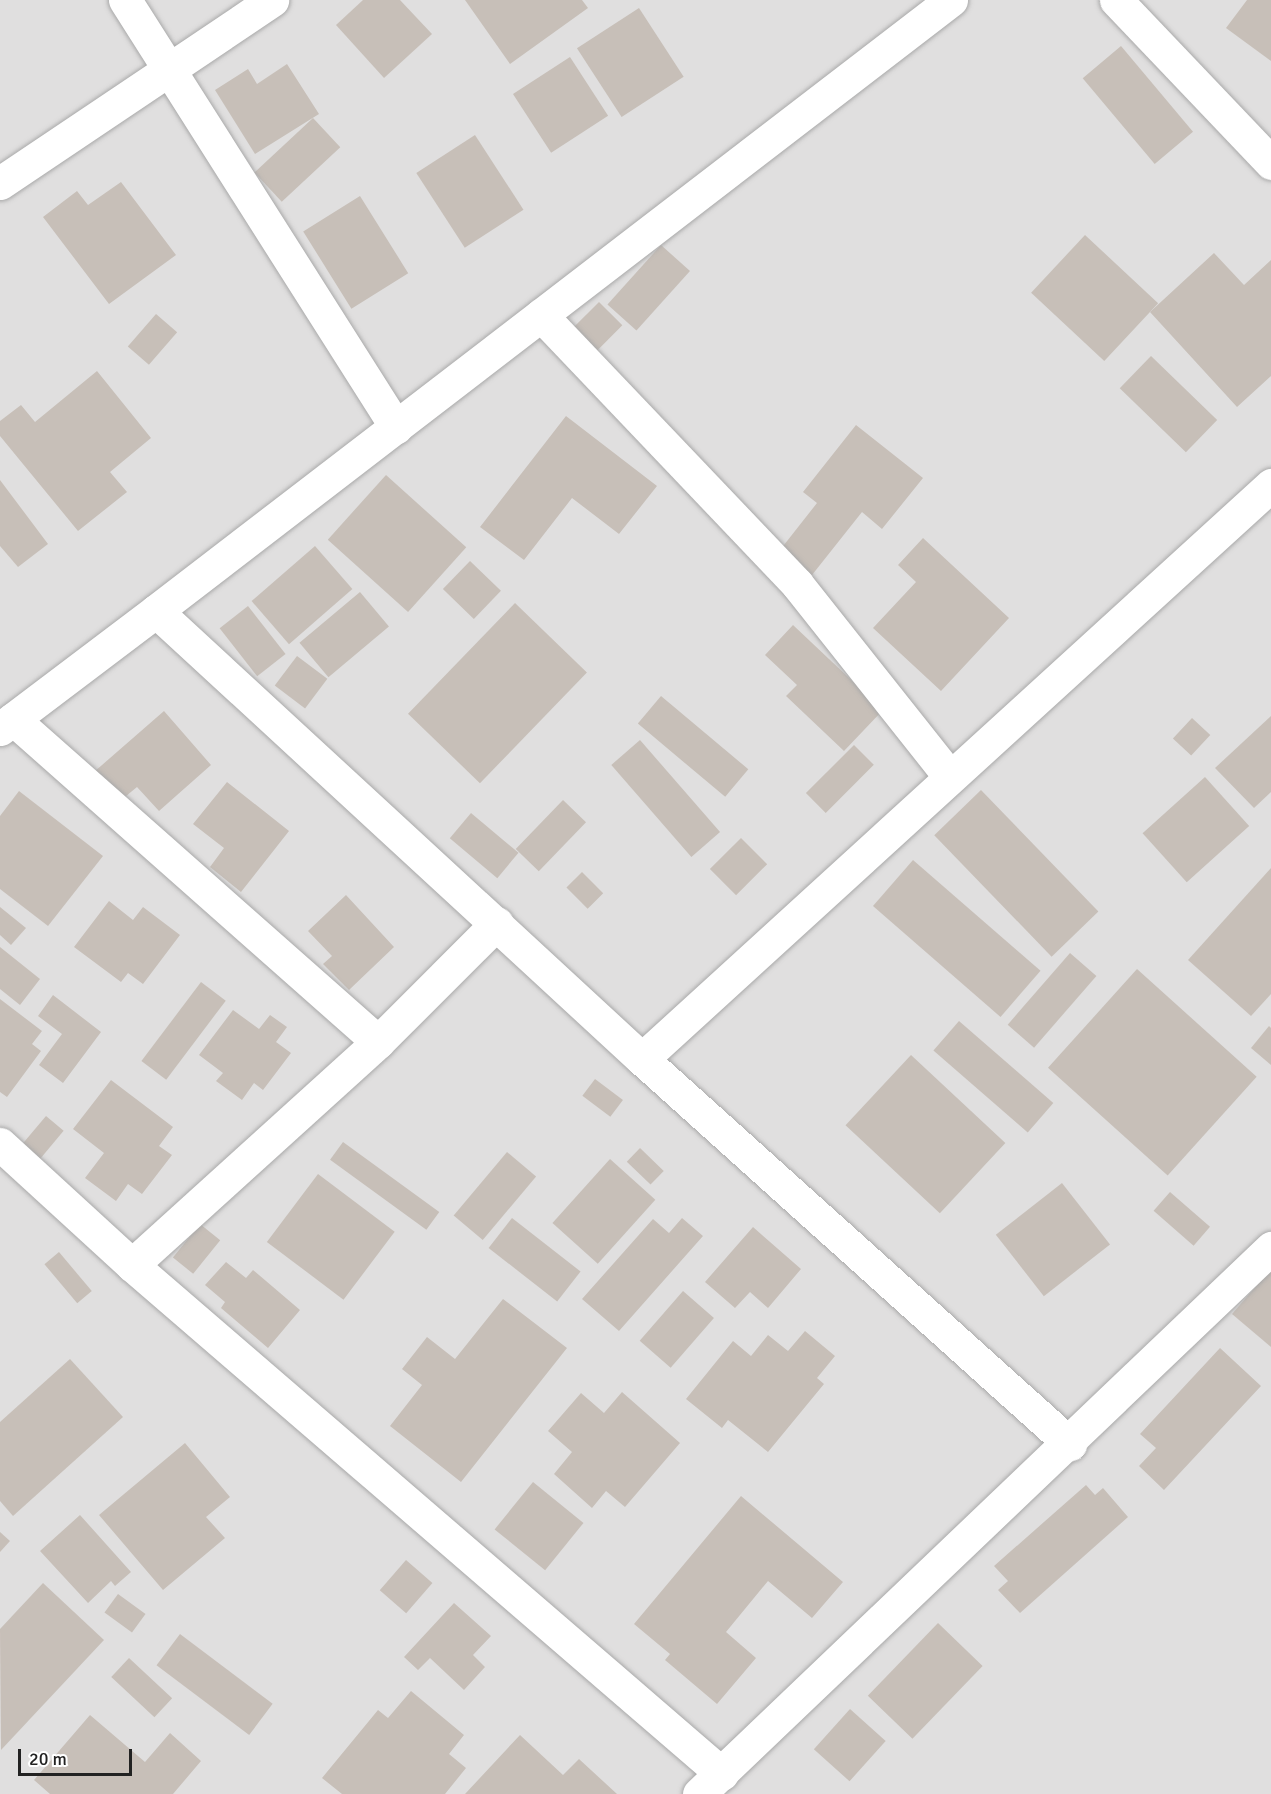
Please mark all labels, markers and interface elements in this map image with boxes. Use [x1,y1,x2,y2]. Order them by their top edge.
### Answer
scale bar [21,1737,135,1775]
text: 20 m [29,1748,67,1770]

